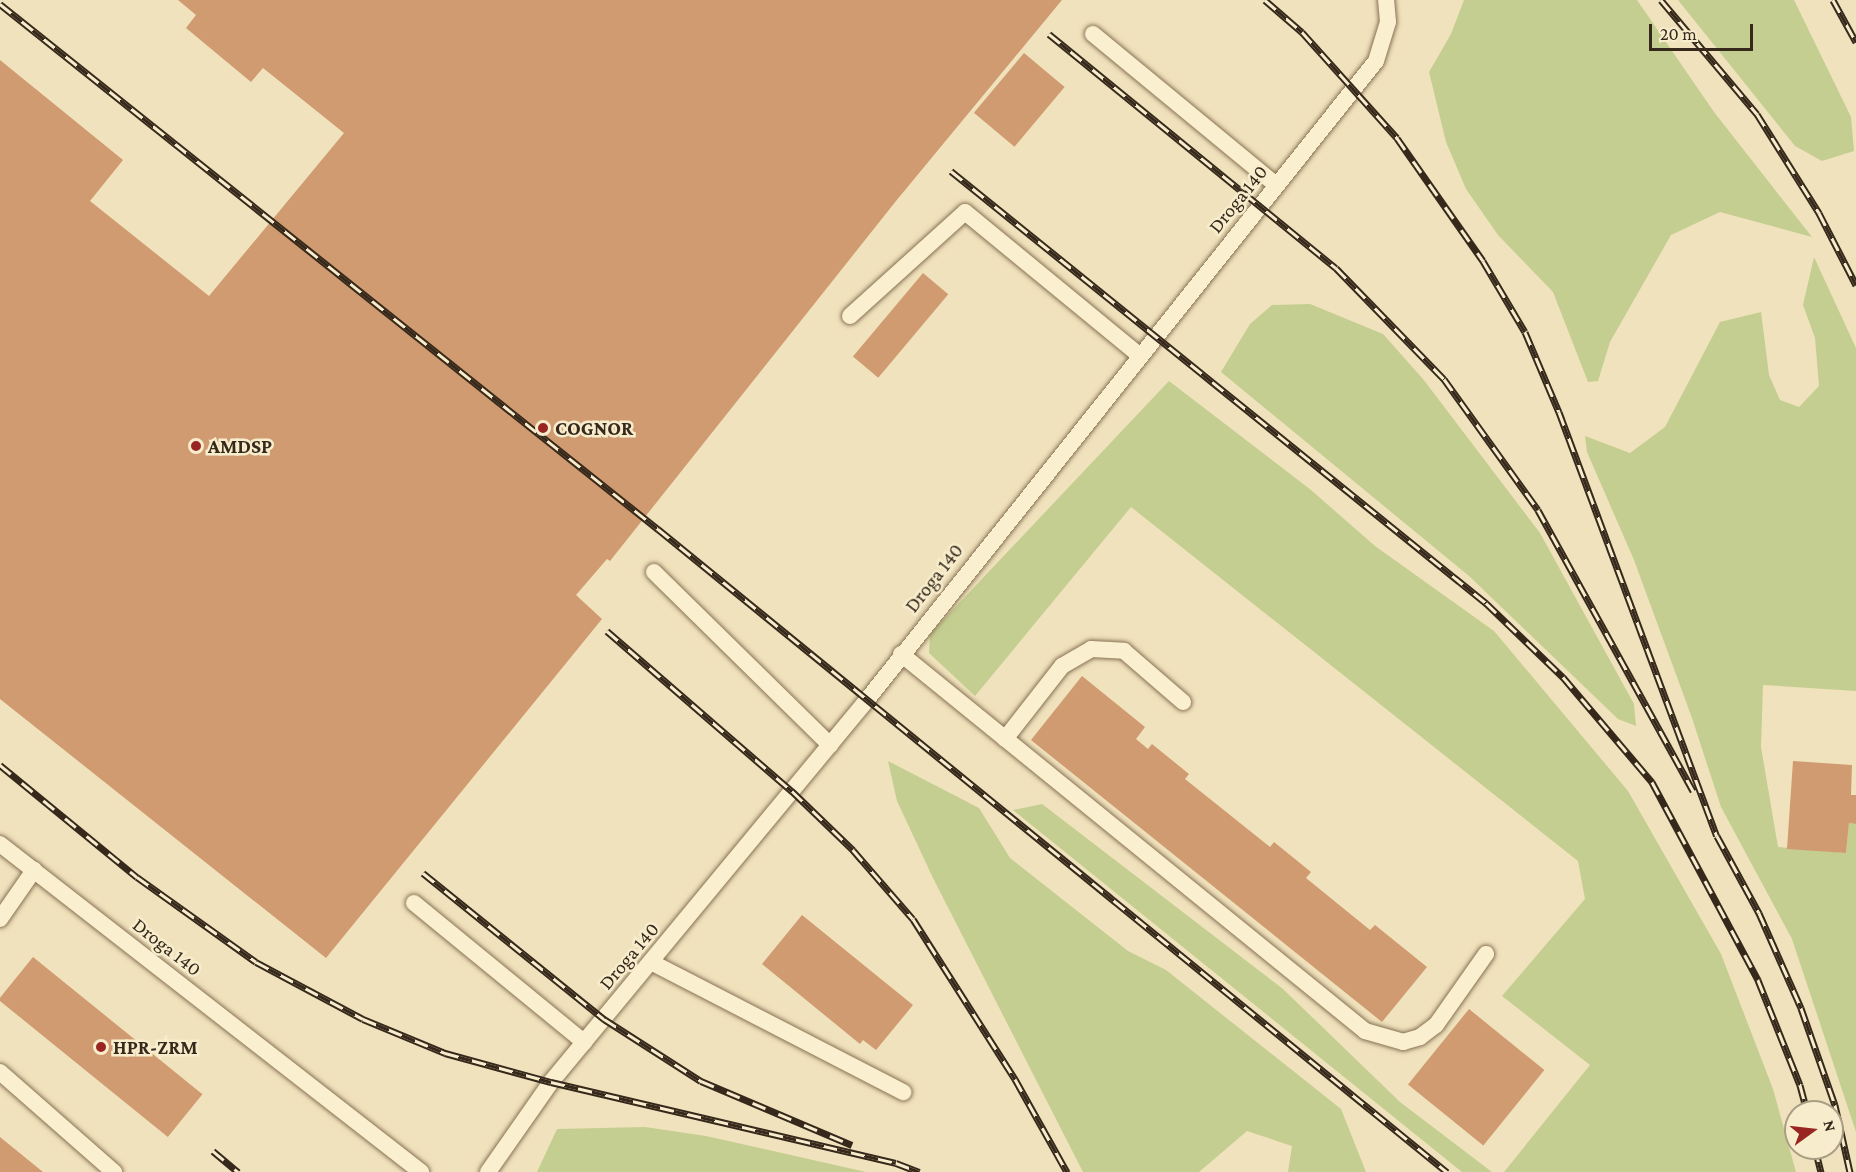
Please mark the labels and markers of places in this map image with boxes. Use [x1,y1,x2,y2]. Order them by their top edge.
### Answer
place label: COGNOR [555,416,633,440]
marker: COGNOR [536,421,550,435]
place label: AMDSP [208,434,272,458]
marker: AMDSP [189,439,203,453]
place label: HPR-ZRM [113,1035,198,1059]
marker: HPR-ZRM [94,1040,108,1054]

